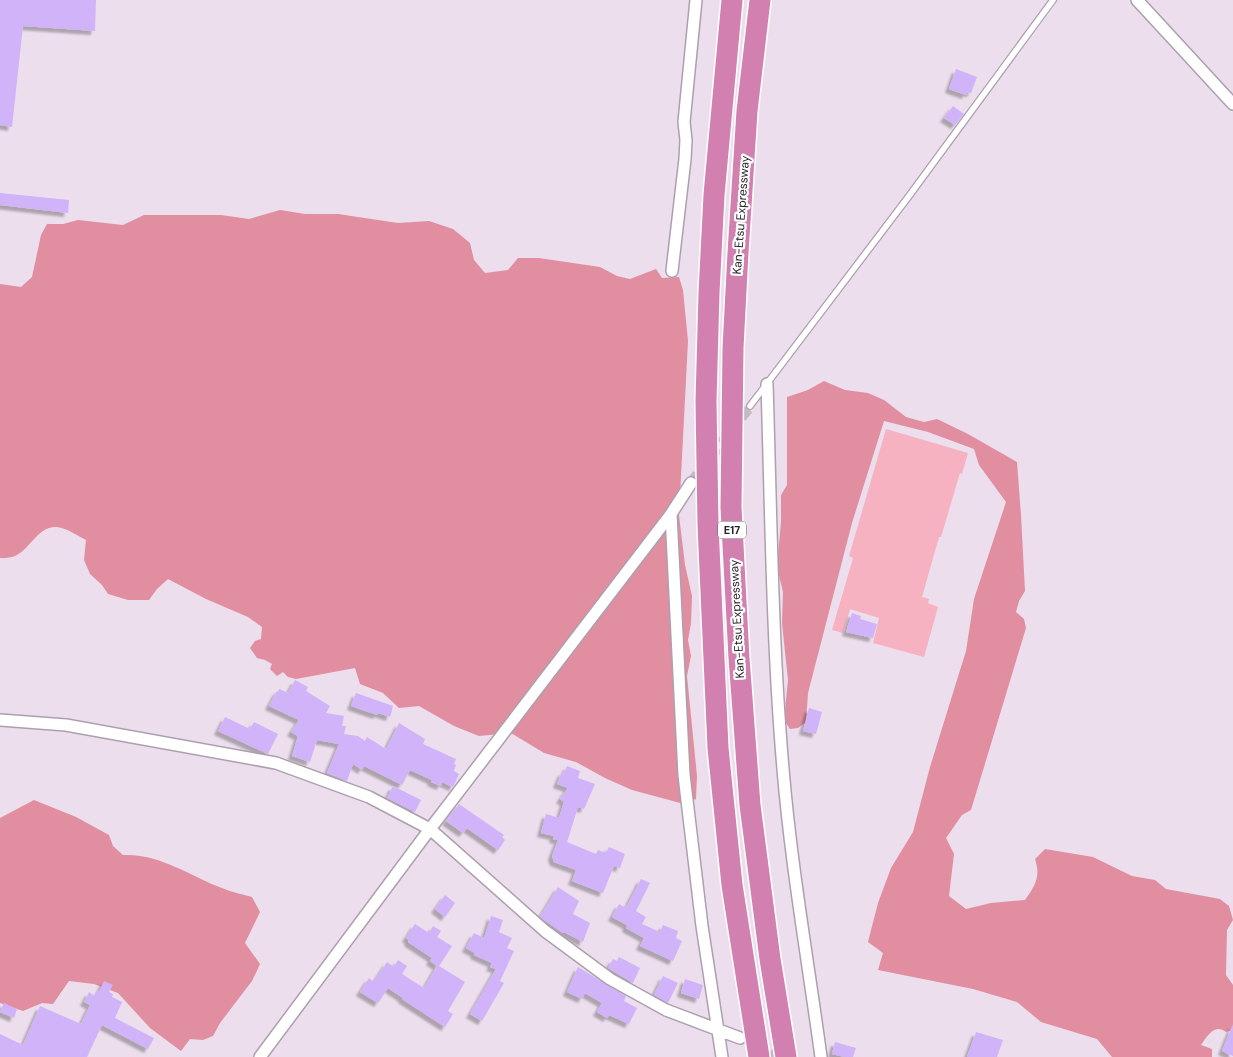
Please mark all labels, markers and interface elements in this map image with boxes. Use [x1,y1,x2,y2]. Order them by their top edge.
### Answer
street label: Kan-Etsu Expressway [729,155,753,275]
road number: E17 [718,522,746,538]
street label: Kan-Etsu Expressway [726,559,748,679]

